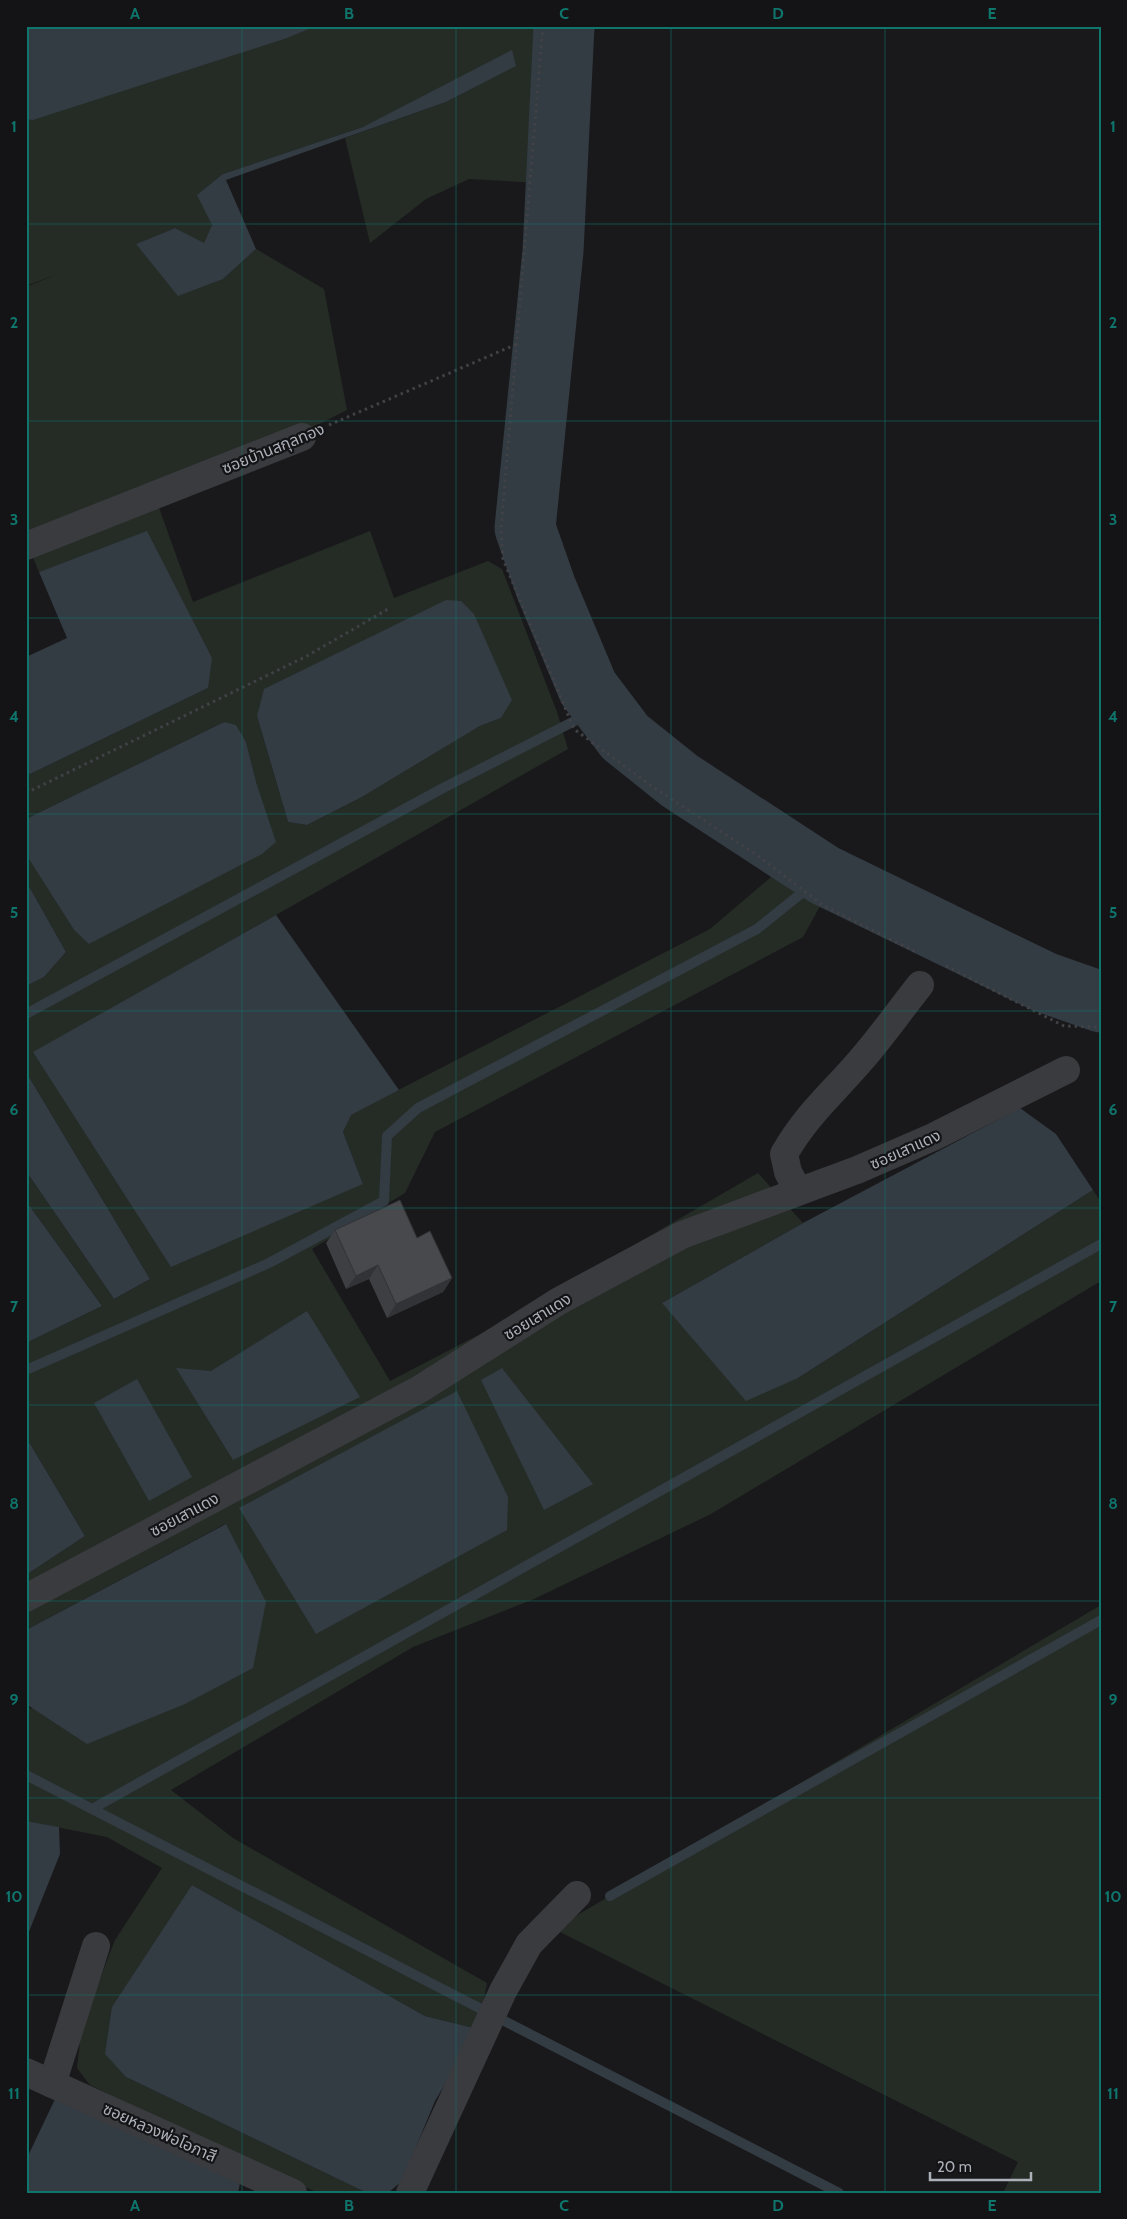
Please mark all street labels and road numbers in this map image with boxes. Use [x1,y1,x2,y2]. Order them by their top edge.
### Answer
street label: ซอยบ้านสกุลทอง [219,419,327,478]
street label: ซอยเสาแดง [867,1125,943,1173]
street label: ซอยเสาแดง [500,1289,574,1344]
street label: ซอยเสาแดง [147,1488,222,1540]
street label: ซอยหลวงพ่อโอภาสี [100,2099,219,2166]

